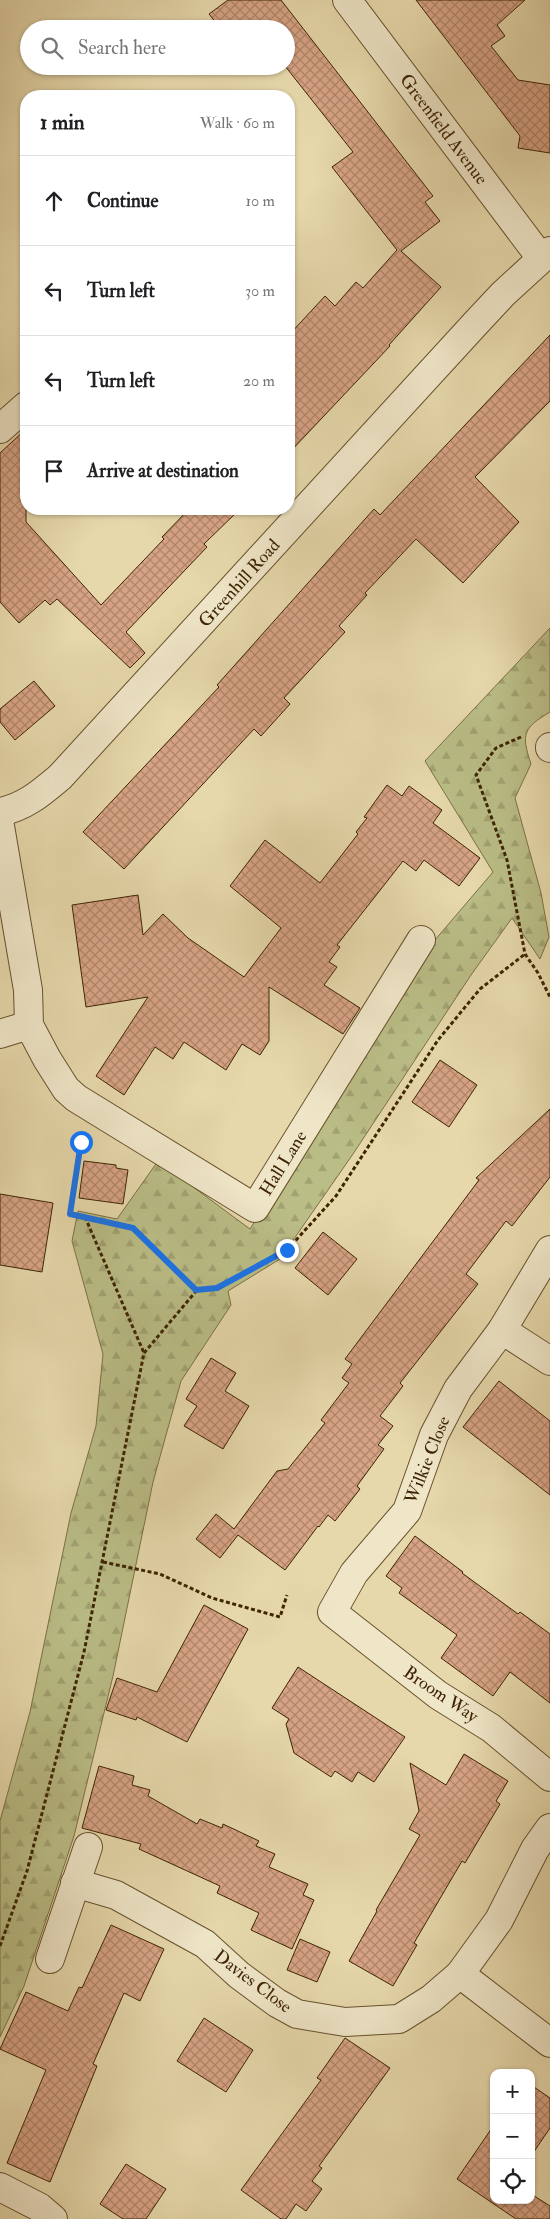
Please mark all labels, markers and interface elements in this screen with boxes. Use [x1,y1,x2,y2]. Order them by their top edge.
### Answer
search box [20,20,295,75]
icon: search [38,34,66,62]
text: Search here [78,36,166,60]
street label: Greenfield Avenue [394,69,493,190]
text: 1 min [40,109,85,136]
text: Walk · 60 m [200,113,275,133]
icon: ahead [40,187,68,215]
text: Continue [87,189,158,213]
text: 10 m [245,191,275,211]
icon: left [40,277,68,305]
text: Turn left [87,279,155,303]
text: 30 m [245,281,275,301]
icon: left [40,367,68,395]
text: Turn left [87,369,155,393]
text: 20 m [243,371,275,391]
icon: arrive [40,457,68,485]
text: Arrive at destination [87,459,239,483]
street label: Greenhill Road [194,534,285,632]
street label: Hall Lane [254,1126,313,1200]
route start [70,1131,93,1154]
route end [276,1239,299,1262]
street label: Wilkie Close [399,1413,456,1508]
street label: Broom Way [399,1661,483,1728]
street label: Davies Close [209,1945,297,2018]
map controls [490,2069,535,2204]
button: + [490,2069,535,2114]
button: − [490,2114,535,2159]
button: locate [490,2159,535,2204]

